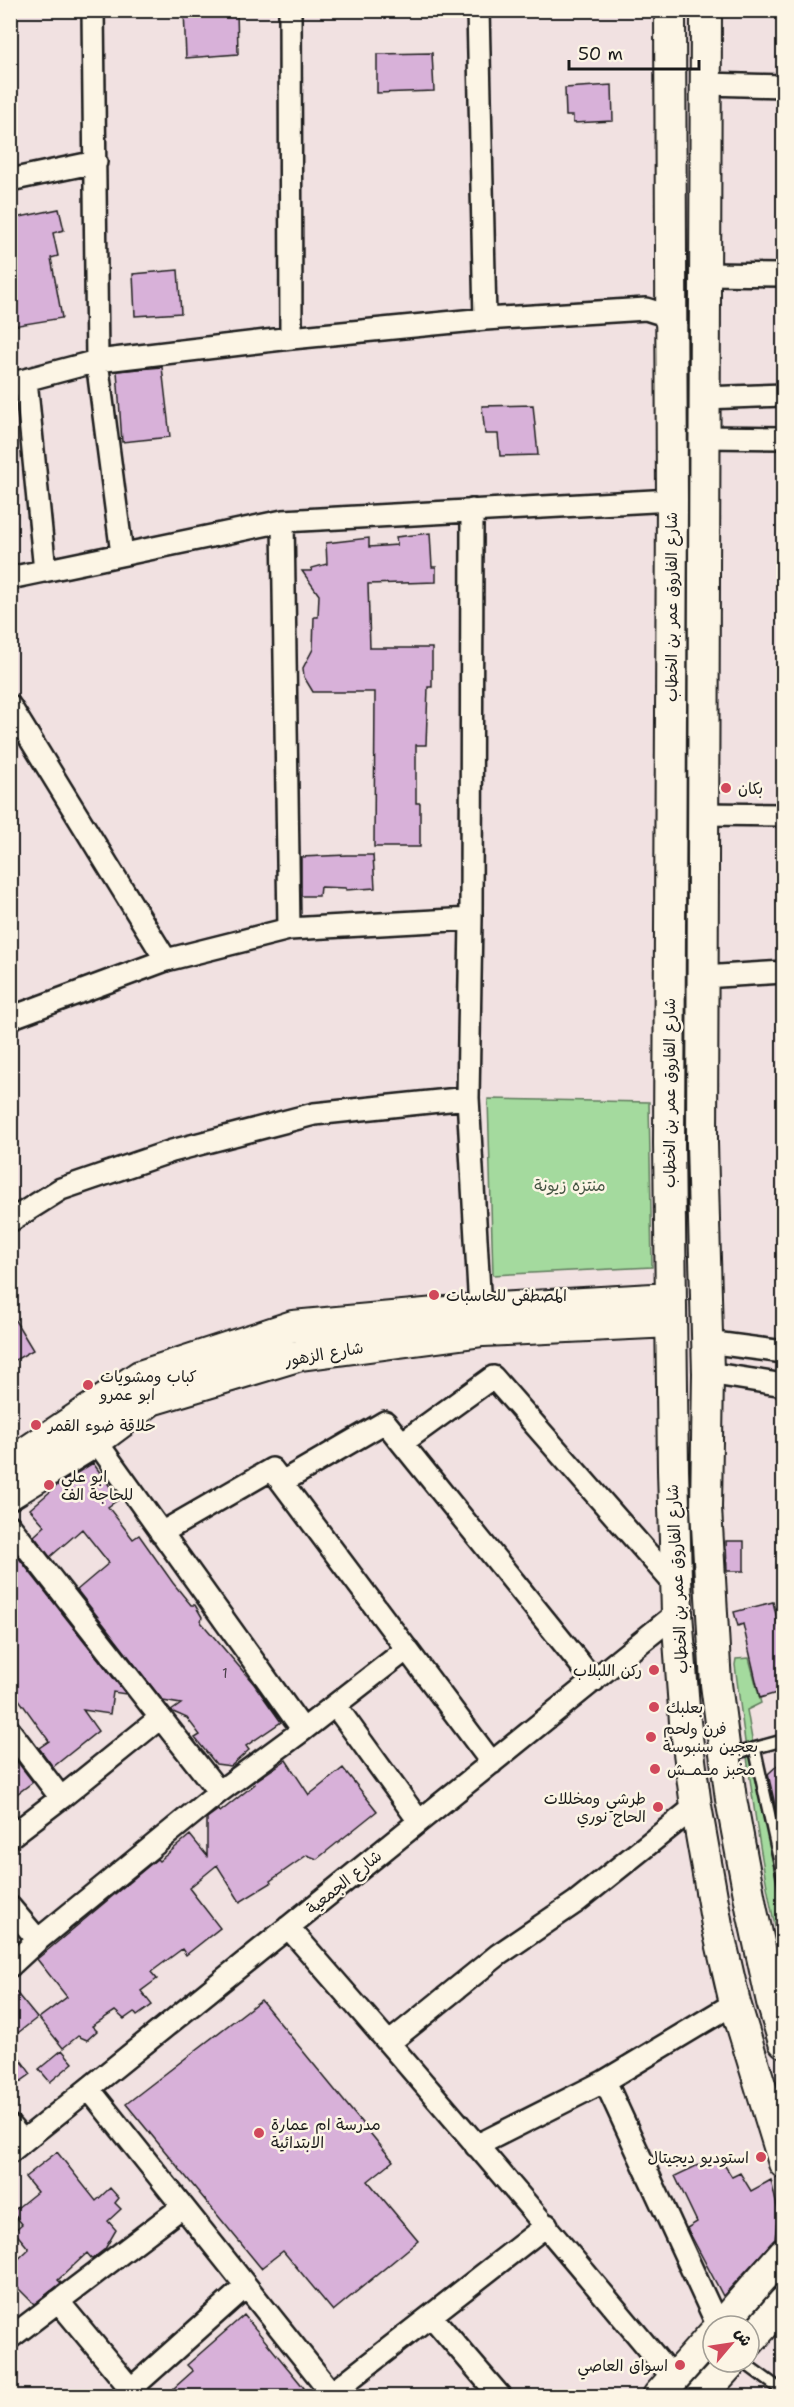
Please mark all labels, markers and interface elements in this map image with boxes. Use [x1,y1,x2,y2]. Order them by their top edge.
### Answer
scale bar [569,33,700,71]
text: 50 m [578,42,623,66]
street label: شارع الفاروق عمر بن الخطاب [661,512,683,702]
place label: بكان [738,778,763,799]
marker: بكان [719,781,733,795]
street label: شارع الفاروق عمر بن الخطاب [659,998,681,1188]
park label: منتزه زيونة [534,1175,606,1196]
place label: المصطفى للحاسبات [446,1285,567,1306]
marker: المصطفى للحاسبات [427,1288,441,1302]
street label: شارع الزهور [282,1337,365,1372]
place label: كباب ومشويات ابو عمرو [98,1366,197,1405]
marker: كباب ومشويات ابو عمرو [81,1378,95,1392]
place label: حلاقة ضوء القمر [46,1415,156,1436]
marker: حلاقة ضوء القمر [29,1418,43,1432]
place label: ابو علي للحاجة الف [61,1466,133,1505]
marker: ابو علي للحاجة الف [42,1478,56,1492]
street label: شارع الفاروق عمر بن الخطاب [662,1483,693,1674]
place label: ركن اللبلاب [573,1660,642,1681]
marker: ركن اللبلاب [647,1663,661,1677]
house number: 1 [222,1664,228,1682]
place label: بعلبك [666,1697,703,1718]
marker: بعلبك [647,1700,661,1714]
place label: فرن ولحم بعجين سنبوسة [663,1718,758,1757]
marker: فرن ولحم بعجين سنبوسة [644,1730,658,1744]
place label: مخبز مــمــش [667,1759,756,1780]
marker: مخبز مــمــش [648,1762,662,1776]
place label: طرشي ومخللات الحاج نوري [544,1788,646,1828]
marker: طرشي ومخللات الحاج نوري [651,1800,665,1814]
street label: شارع الجمعية [302,1845,387,1920]
place label: مدرسة ام عمارة الابتدائية [271,2114,381,2153]
marker: مدرسة ام عمارة الابتدائية [252,2126,266,2140]
place label: استوديو ديجيتال [647,2147,749,2168]
marker: استوديو ديجيتال [754,2150,768,2164]
north arrow [701,2314,761,2374]
text: ش [730,2324,757,2350]
place label: اسواق العاصي [577,2355,668,2380]
marker: اسواق العاصي [673,2358,687,2372]

